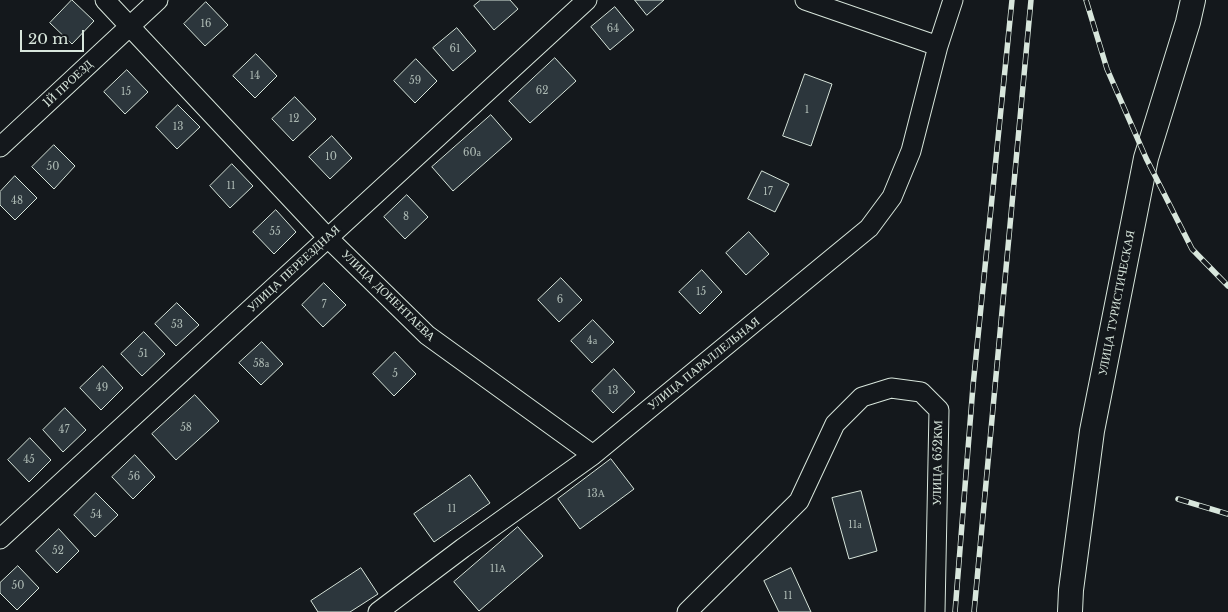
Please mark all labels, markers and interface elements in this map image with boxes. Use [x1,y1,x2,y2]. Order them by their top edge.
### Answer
house number: 16 [201,18,211,30]
scale bar [22,20,86,52]
house number: 64 [607,23,619,35]
text: 20 m [28,29,68,48]
house number: 61 [450,43,460,55]
street label: 1Й ПРОЕЗД [40,57,96,111]
house number: 14 [250,70,260,82]
house number: 59 [409,75,421,87]
house number: 62 [536,85,548,97]
house number: 15 [121,86,131,98]
house number: 1 [805,104,809,116]
house number: 12 [289,113,299,125]
house number: 13 [173,121,183,133]
house number: 60а [463,147,481,159]
house number: 10 [325,151,337,163]
house number: 50 [47,161,59,173]
house number: 11 [227,180,235,192]
house number: 17 [763,186,773,198]
house number: 48 [11,195,23,207]
house number: 8 [403,211,409,223]
street label: УЛИЦА ПЕРЕЕЗДНАЯ [245,222,343,316]
house number: 55 [269,226,281,238]
street label: УЛИЦА ТУРИСТИЧЕСКАЯ [1096,229,1138,377]
street label: УЛИЦА ДОНЕНТАЕВА [338,247,438,345]
house number: 15 [696,286,706,298]
house number: 6 [557,294,563,306]
house number: 7 [321,299,327,311]
street label: УЛИЦА ПАРАЛЛЕЛЬНАЯ [645,314,763,414]
house number: 53 [171,319,183,331]
house number: 4а [587,335,597,347]
house number: 51 [138,348,148,360]
house number: 58а [253,358,269,370]
house number: 5 [392,368,398,380]
house number: 49 [96,382,108,394]
house number: 13 [608,385,618,397]
street label: УЛИЦА 652КМ [930,420,946,506]
house number: 58 [180,422,192,434]
house number: 47 [59,424,69,436]
house number: 45 [23,454,35,466]
house number: 56 [128,471,140,483]
house number: 13А [587,488,605,500]
house number: 11 [448,503,456,515]
house number: 54 [90,509,102,521]
house number: 11а [848,519,862,531]
house number: 52 [52,545,64,557]
house number: 11А [490,563,506,575]
house number: 50 [12,580,24,592]
house number: 11 [784,590,792,602]

